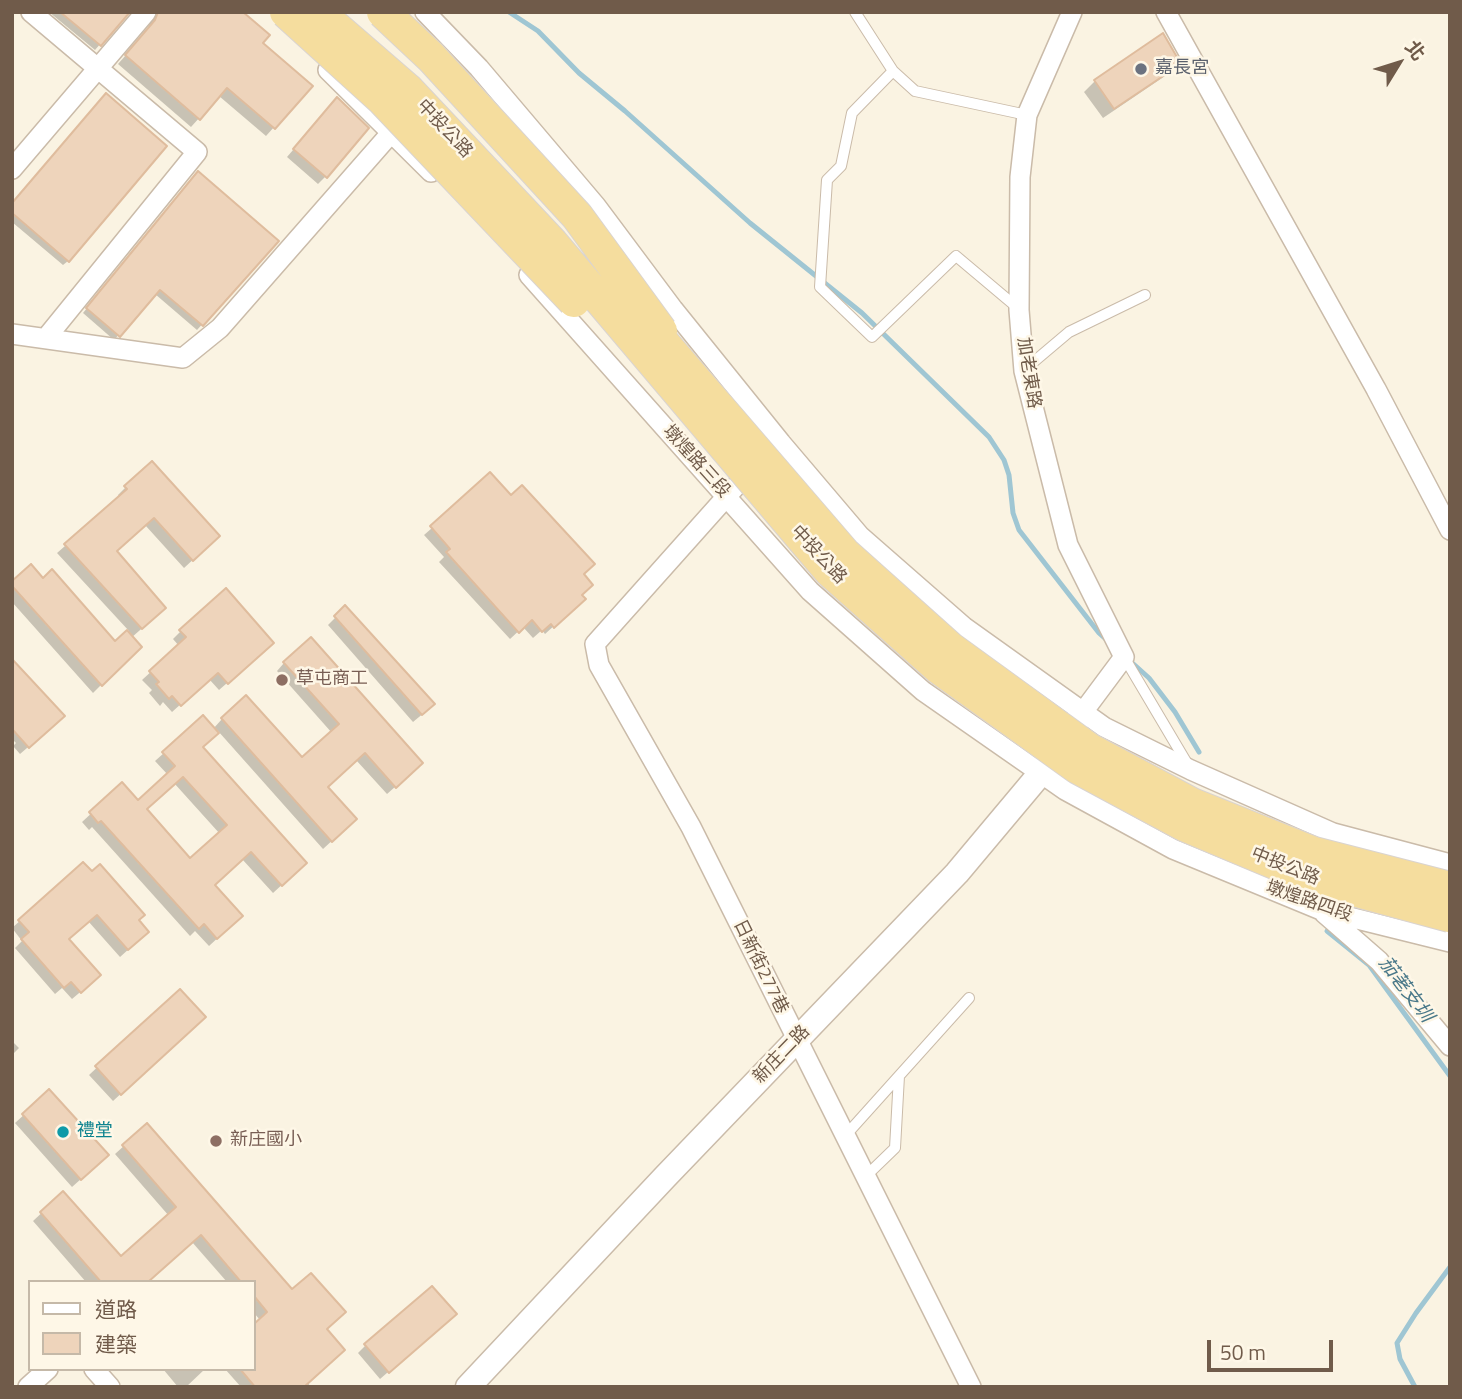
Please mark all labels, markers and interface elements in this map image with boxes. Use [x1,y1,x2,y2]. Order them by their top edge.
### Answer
north arrow [1364,28,1434,98]
text: 北 [1399,33,1433,66]
place label: 嘉長宮 [1155,58,1209,80]
marker: 嘉長宮 [1133,61,1149,77]
street label: 中投公路 [412,95,476,163]
street label: 加老東路 [1012,336,1044,410]
street label: 墩煌路三段 [658,421,734,503]
street label: 中投公路 [786,521,850,589]
place label: 草屯商工 [296,669,368,691]
marker: 草屯商工 [274,672,290,688]
street label: 中投公路 [1248,844,1322,890]
street label: 墩煌路四段 [1263,877,1355,927]
street label: 日新街277巷 [728,916,792,1018]
water label: 茄荖支圳 [1373,953,1437,1027]
street label: 新庄二路 [749,1022,815,1088]
place label: 禮堂 [77,1121,113,1143]
marker: 禮堂 [55,1124,71,1140]
place label: 新庄國小 [230,1130,302,1152]
marker: 新庄國小 [208,1133,224,1149]
legend [28,1280,256,1371]
text: 道路 [95,1293,137,1325]
scale bar [1210,1326,1336,1370]
text: 建築 [95,1328,137,1360]
text: 50 m [1220,1336,1266,1368]

